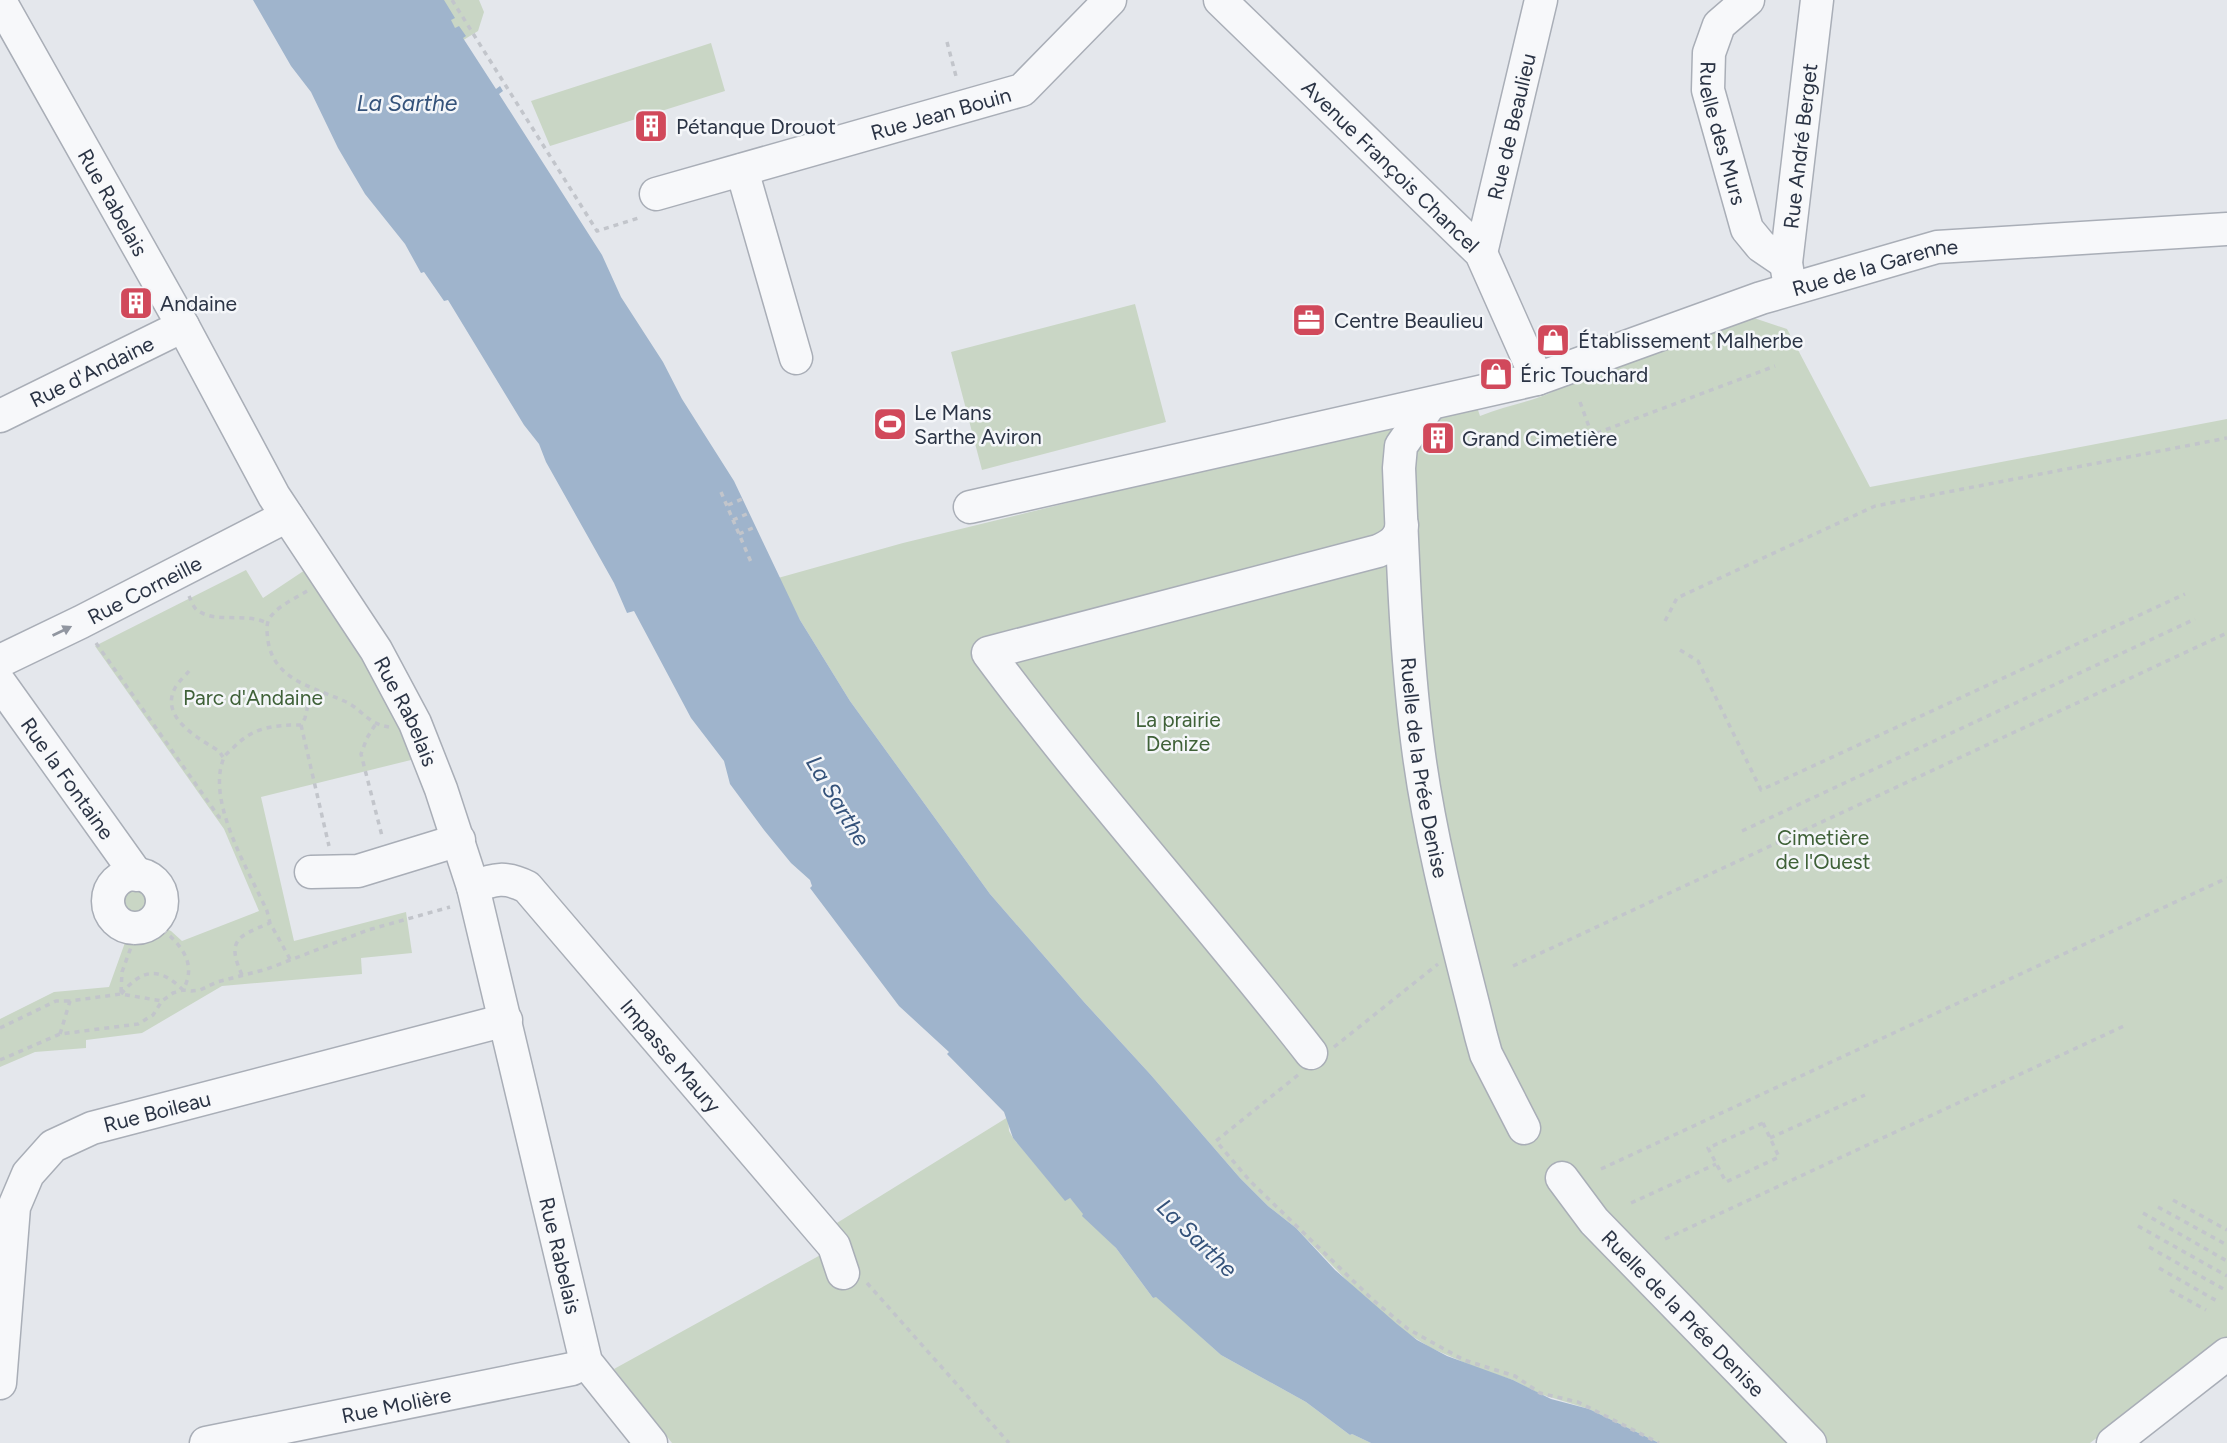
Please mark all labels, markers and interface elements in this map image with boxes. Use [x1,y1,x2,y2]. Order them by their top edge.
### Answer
street label: Rue de Beaulieu [1482,51,1540,202]
street label: Ruelle des Murs [1695,61,1752,208]
street label: Rue André Berget [1778,62,1822,230]
street label: Avenue François Chancel [1297,74,1485,257]
street label: Rue Jean Bouin [868,81,1014,145]
water label: La Sarthe [357,89,458,117]
building icon: Pétanque Drouot [632,107,670,145]
place label: Pétanque Drouot [676,114,836,139]
street label: Rue Rabelais [73,144,153,260]
street label: Rue de la Garenne [1789,233,1959,301]
building icon: Andaine [117,284,155,322]
place label: Andaine [160,291,237,316]
office icon: Centre Beaulieu [1290,301,1328,339]
place label: Centre Beaulieu [1334,308,1483,333]
shop icon: Établissement Malherbe [1534,321,1572,359]
place label: Établissement Malherbe [1578,328,1803,353]
street label: Rue d'Andaine [25,330,158,412]
shop icon: Éric Touchard [1477,355,1515,393]
place label: Éric Touchard [1520,362,1648,387]
place label: Le Mans Sarthe Aviron [914,400,1042,449]
sports icon: Le Mans Sarthe Aviron [871,405,909,443]
building icon: Grand Cimetière [1419,419,1457,457]
place label: Grand Cimetière [1462,426,1617,451]
street label: Rue Corneille [83,550,205,629]
one-way arrow [52,626,72,637]
street label: Rue Rabelais [369,652,443,770]
street label: Ruelle de la Prée Denise [1396,656,1454,880]
park label: Parc d'Andaine [183,685,323,710]
park label: La prairie Denize [1135,707,1221,756]
street label: Rue la Fontaine [16,712,120,844]
water label: La Sarthe [800,751,876,852]
park label: Cimetière de l'Ouest [1776,825,1871,874]
street label: Impasse Maury [616,994,727,1117]
street label: Rue Boileau [101,1085,213,1137]
water label: La Sarthe [1151,1193,1243,1283]
street label: Rue Rabelais [535,1195,587,1316]
street label: Ruelle de la Prée Denise [1597,1224,1770,1402]
street label: Rue Molière [339,1381,453,1428]

